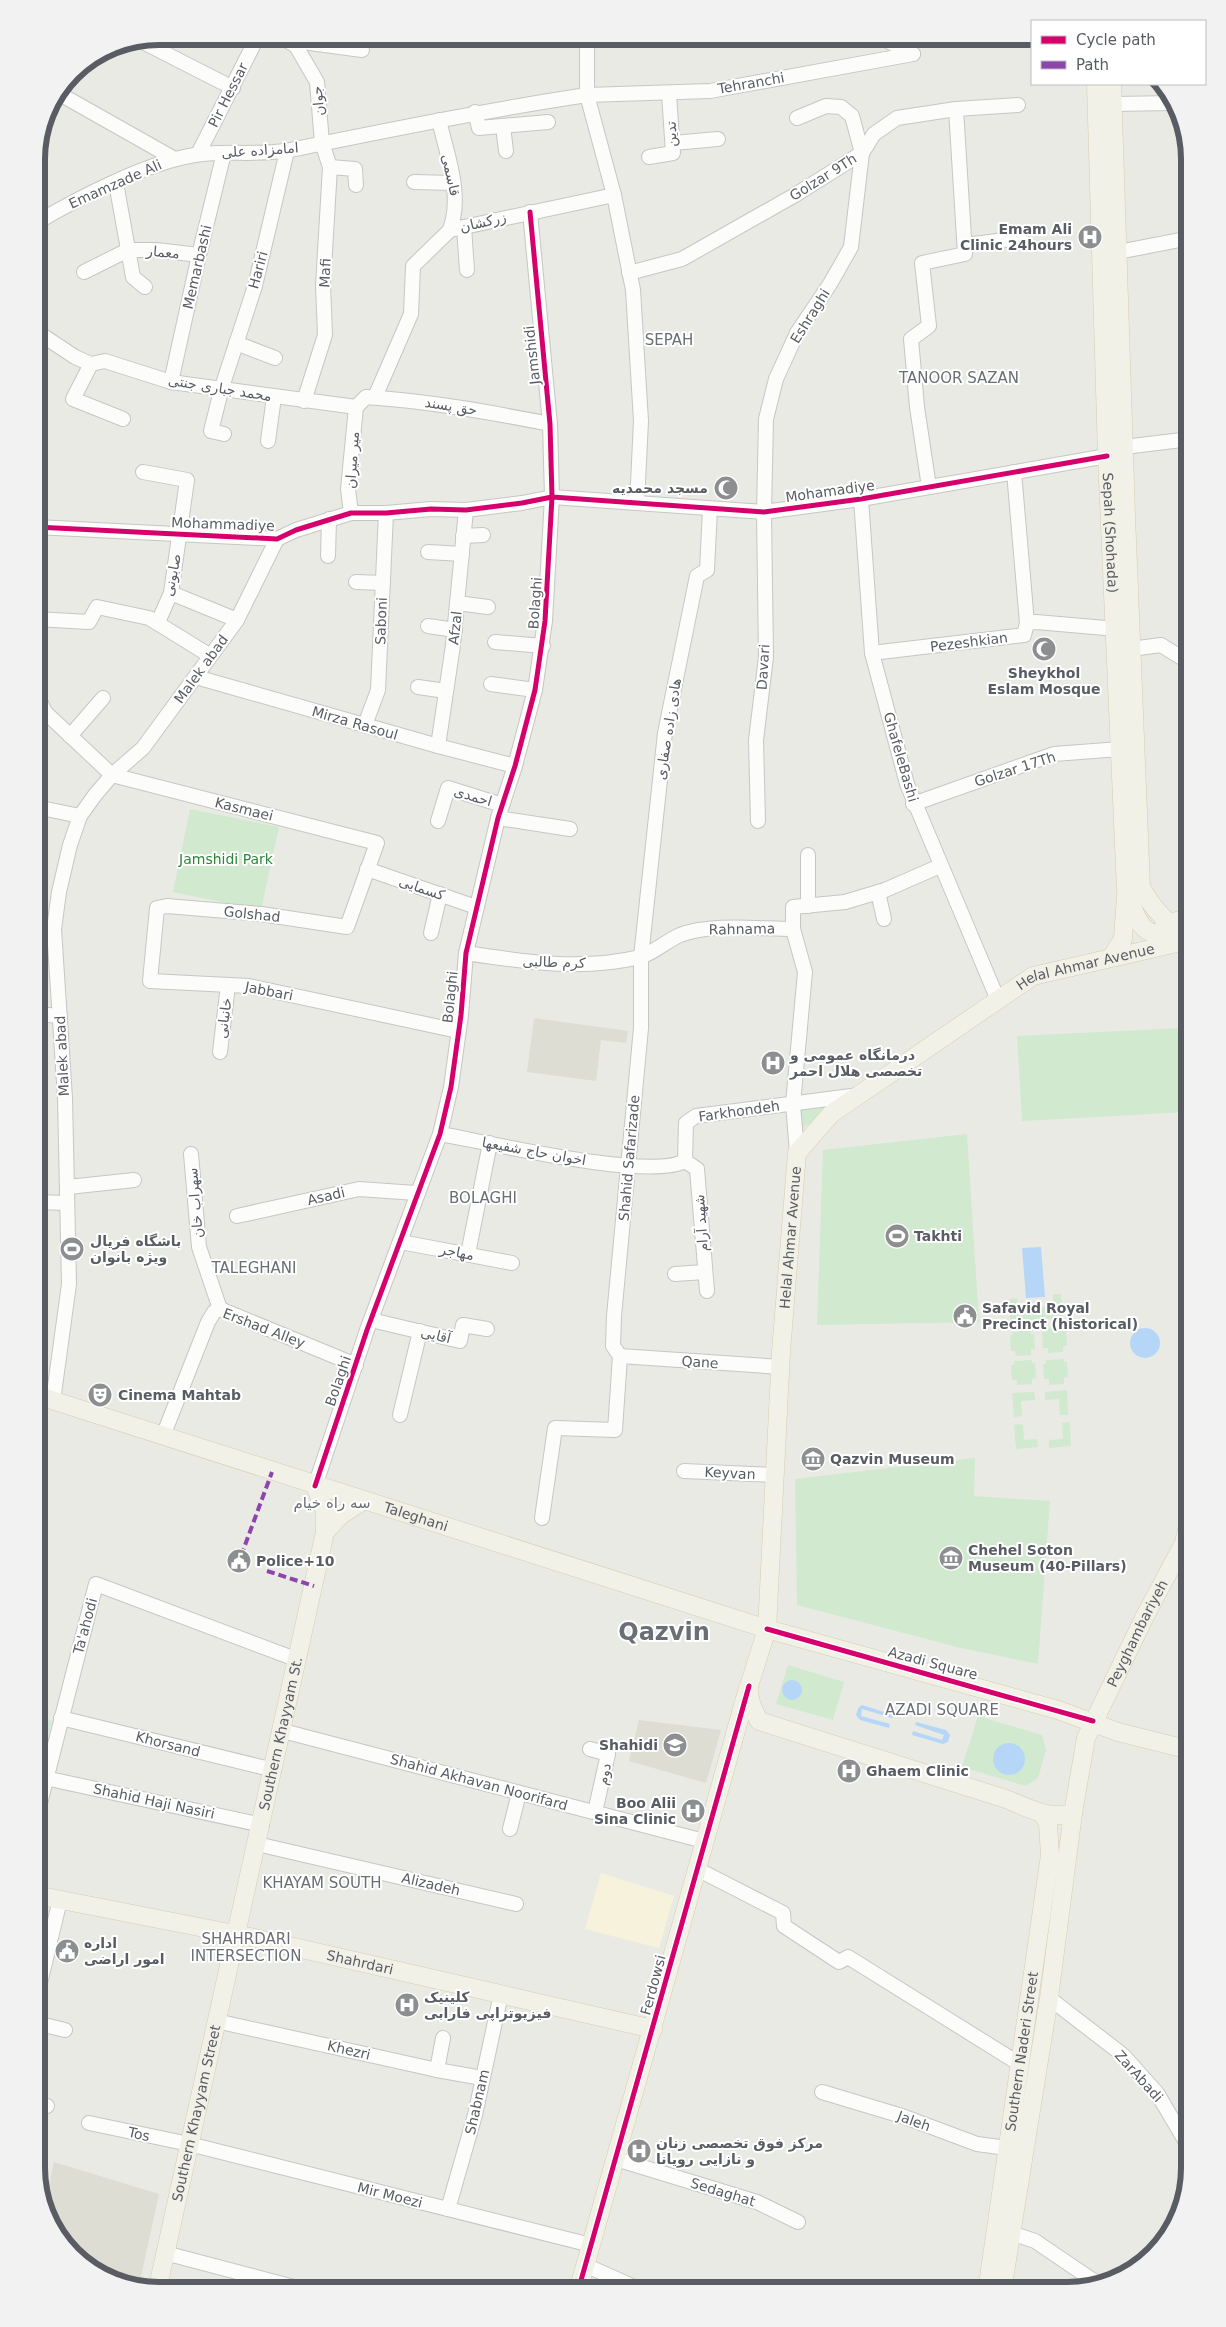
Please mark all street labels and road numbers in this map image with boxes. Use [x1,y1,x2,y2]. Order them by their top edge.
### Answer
street label: Pir Hessar [205,60,251,130]
street label: Tehranchi [715,69,786,97]
street label: جوان [308,85,329,117]
street label: تدین [663,121,680,147]
street label: امامزاده علی [221,139,299,162]
street label: Golzar 9Th [787,150,859,204]
street label: قاسمی [439,153,463,197]
street label: Emamzade Ali [66,156,164,212]
street label: زرکشان [458,209,508,236]
street label: Memarbashi [180,223,214,311]
street label: معمار [145,242,180,262]
street label: Hariri [245,249,271,291]
street label: Mafi [316,258,334,288]
street label: Eshraghi [787,286,833,346]
street label: Jamshidi [521,325,543,386]
street label: محمد جباری جنتی [167,372,273,405]
street label: حق پسند [424,394,478,419]
street label: میر میران [342,431,363,489]
street label: Sepah (Shohada) [1100,472,1121,593]
street label: Mohamadiye [784,477,876,505]
street label: Mohammadiye [171,514,275,534]
street label: صابونی [160,552,185,598]
street label: Bolaghi [525,576,545,630]
street label: Saboni [372,597,390,645]
street label: Afzal [445,610,465,646]
street label: Pezeshkian [929,629,1009,655]
street label: Malek abad [171,632,231,706]
street label: Davari [753,644,773,690]
street label: هادی زاده صفاری [652,677,685,781]
street label: Mirza Rasoul [310,703,400,743]
street label: GhafeleBashi [881,710,921,804]
street label: Golzar 17Th [972,748,1058,790]
street label: احمدی [452,783,494,809]
street label: Kasmaei [213,794,275,824]
street label: کسمایی [397,873,447,903]
street label: Golshad [223,903,281,925]
street label: Rahnama [709,920,775,938]
street label: Helal Ahmar Avenue [1013,940,1156,993]
street label: کرم طالبی [522,953,586,972]
street label: Bolaghi [439,970,461,1024]
street label: Jabbari [243,978,294,1004]
street label: خانبانی [214,997,234,1039]
street label: Malek abad [52,1015,72,1097]
street label: Shahid Safarizade [616,1094,642,1222]
street label: Farkhondeh [697,1097,781,1125]
street label: اخوان حاج شفیعها [481,1134,587,1169]
street label: Helal Ahmar Avenue [777,1166,804,1309]
street label: سهراب خان [184,1167,207,1239]
street label: Asadi [306,1184,346,1208]
street label: شهید آرام [691,1194,712,1252]
street label: مهاجر [437,1241,476,1264]
street label: Ershad Alley [221,1305,307,1351]
street label: آقایی [419,1324,454,1347]
street label: Qane [681,1353,719,1371]
street label: Bolaghi [322,1354,354,1408]
street label: Keyvan [704,1464,756,1482]
street label: Taleghani [381,1499,450,1534]
street label: Peyghambariyeh [1104,1577,1171,1690]
street label: Ta'ahodi [70,1596,100,1657]
street label: Azadi Square [886,1643,980,1683]
street label: Southern Khayyam St. [256,1655,305,1812]
street label: Khorsand [134,1728,202,1760]
street label: Shahid Akhavan Noorifard [389,1751,569,1813]
street label: دوم [594,1762,615,1786]
street label: Shahid Haji Nasiri [92,1780,216,1822]
street label: Alizadeh [400,1869,462,1899]
street label: Shahrdari [325,1947,395,1977]
street label: Ferdowsi [637,1953,669,2017]
street label: Southern Naderi Street [1002,1970,1041,2133]
street label: Southern Khayyam Street [169,2023,224,2203]
street label: Khezri [326,2037,372,2063]
street label: ZarAbadi [1112,2047,1166,2105]
street label: Shabnam [462,2068,492,2136]
street label: Jaleh [894,2107,933,2134]
street label: Tos [126,2124,151,2144]
street label: Sedaghat [689,2175,758,2210]
street label: Mir Moezi [356,2179,424,2211]

